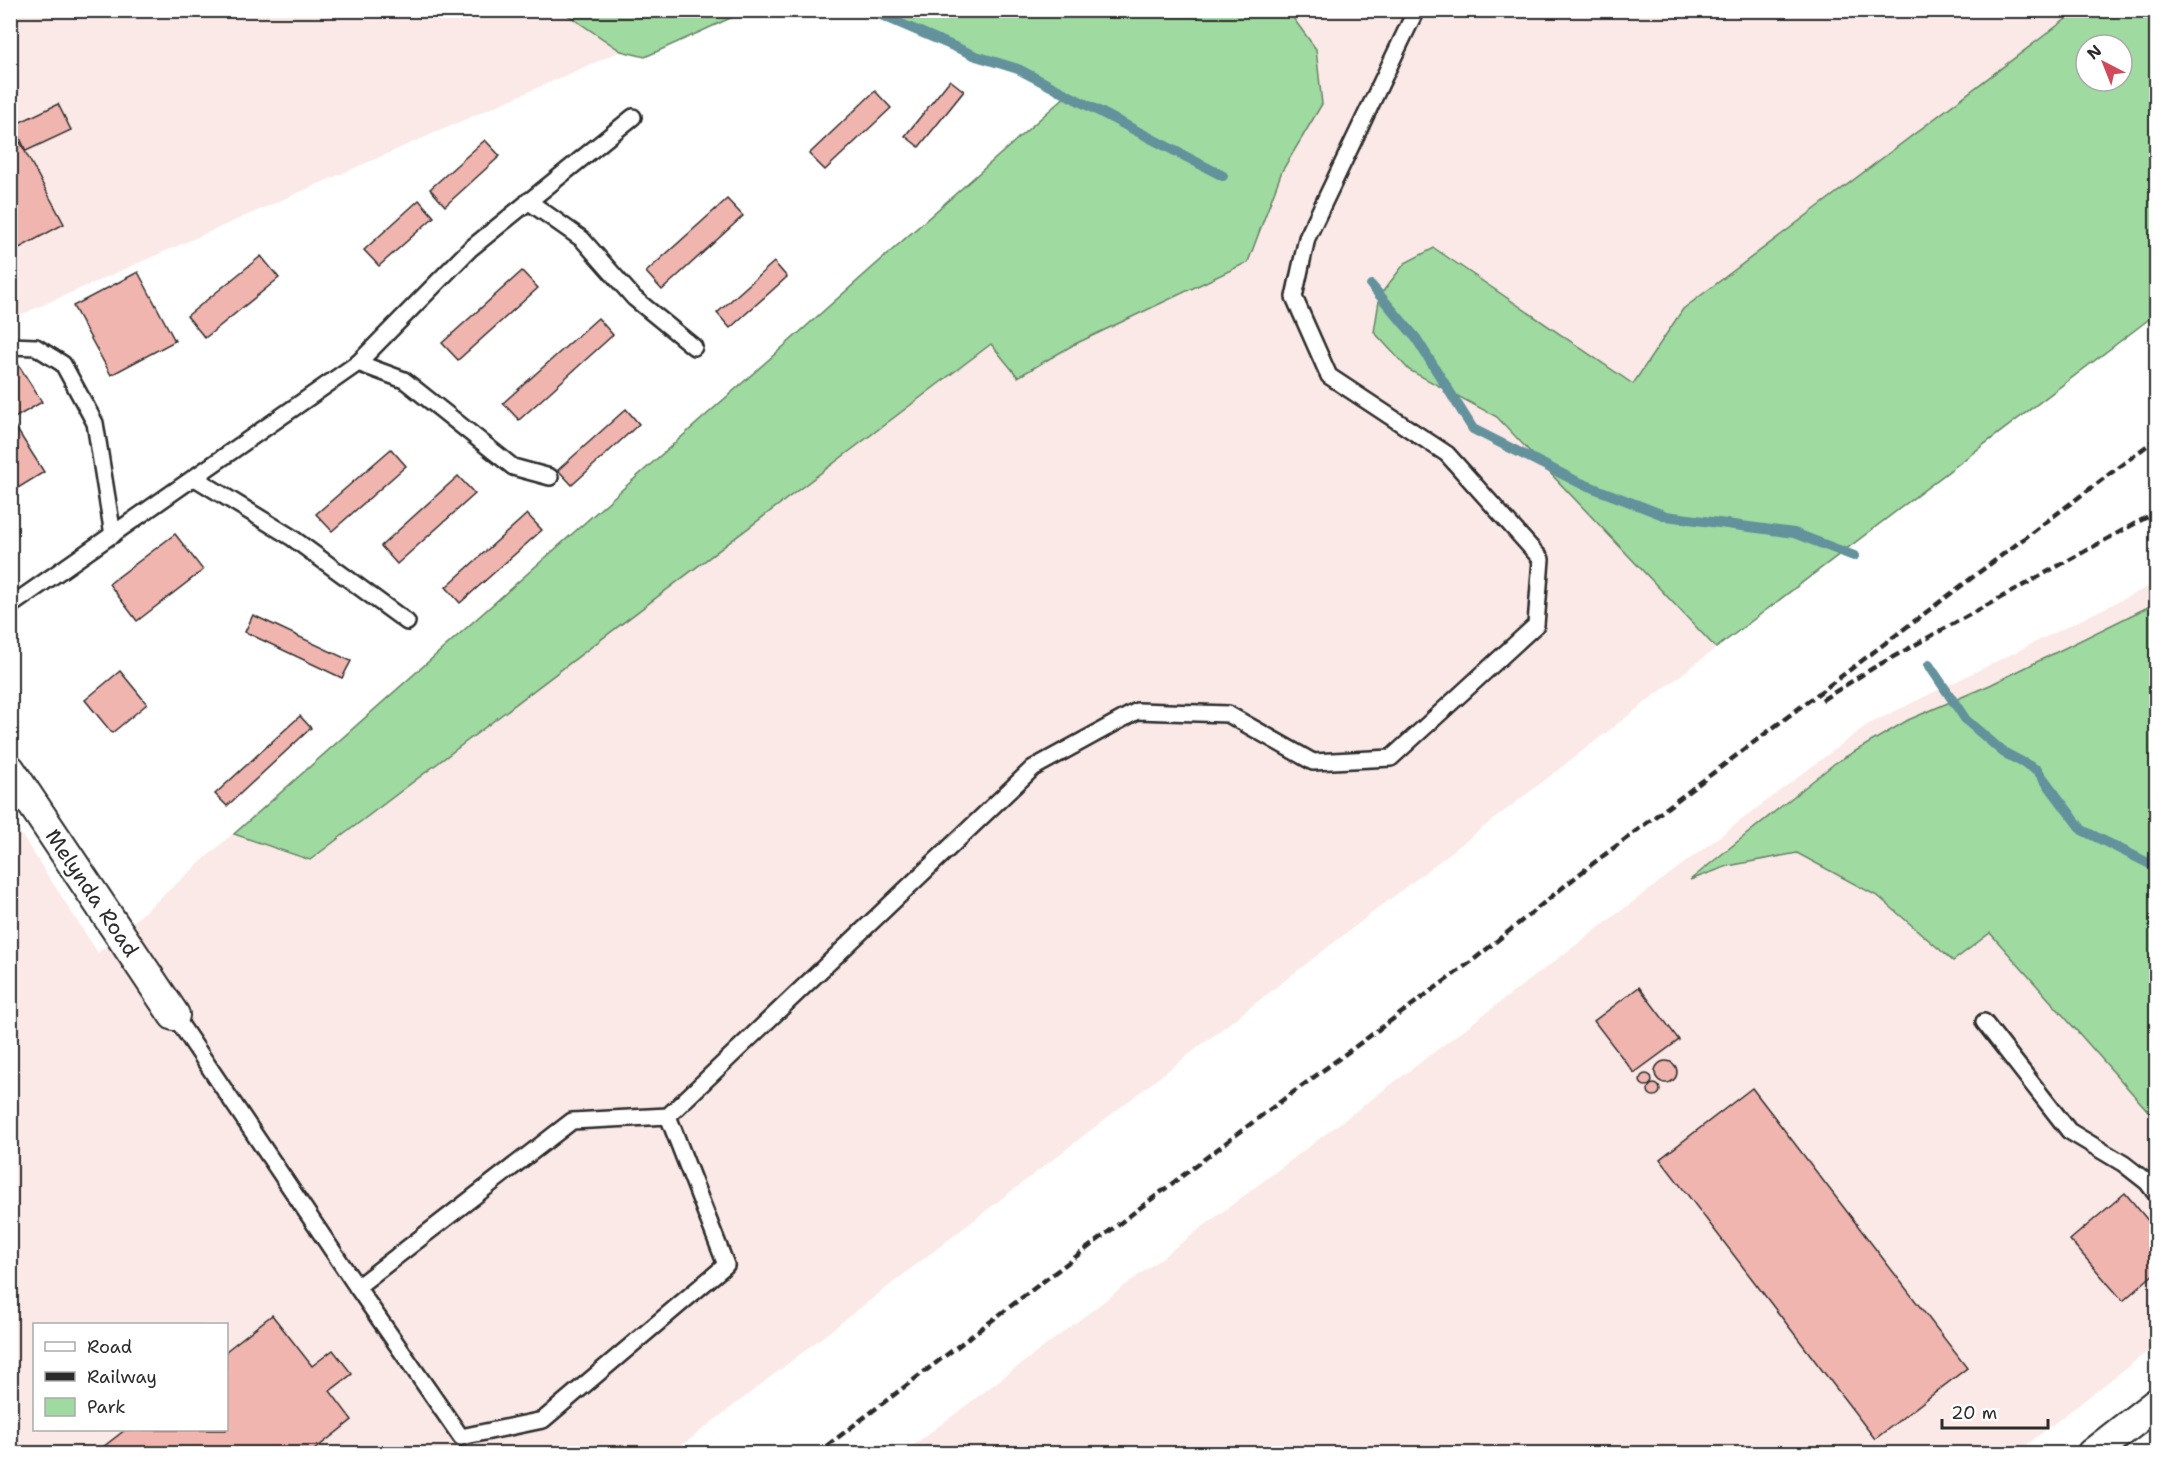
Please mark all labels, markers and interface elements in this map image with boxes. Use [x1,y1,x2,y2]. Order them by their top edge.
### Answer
north arrow [2074,33,2134,93]
text: N [2083,40,2106,64]
street label: Melynda Road [39,824,145,962]
legend [33,1323,228,1431]
text: Road [87,1335,132,1359]
text: Railway [87,1365,157,1389]
scale bar [1942,1392,2048,1430]
text: Park [87,1395,126,1419]
text: 20 m [1951,1401,1997,1425]

